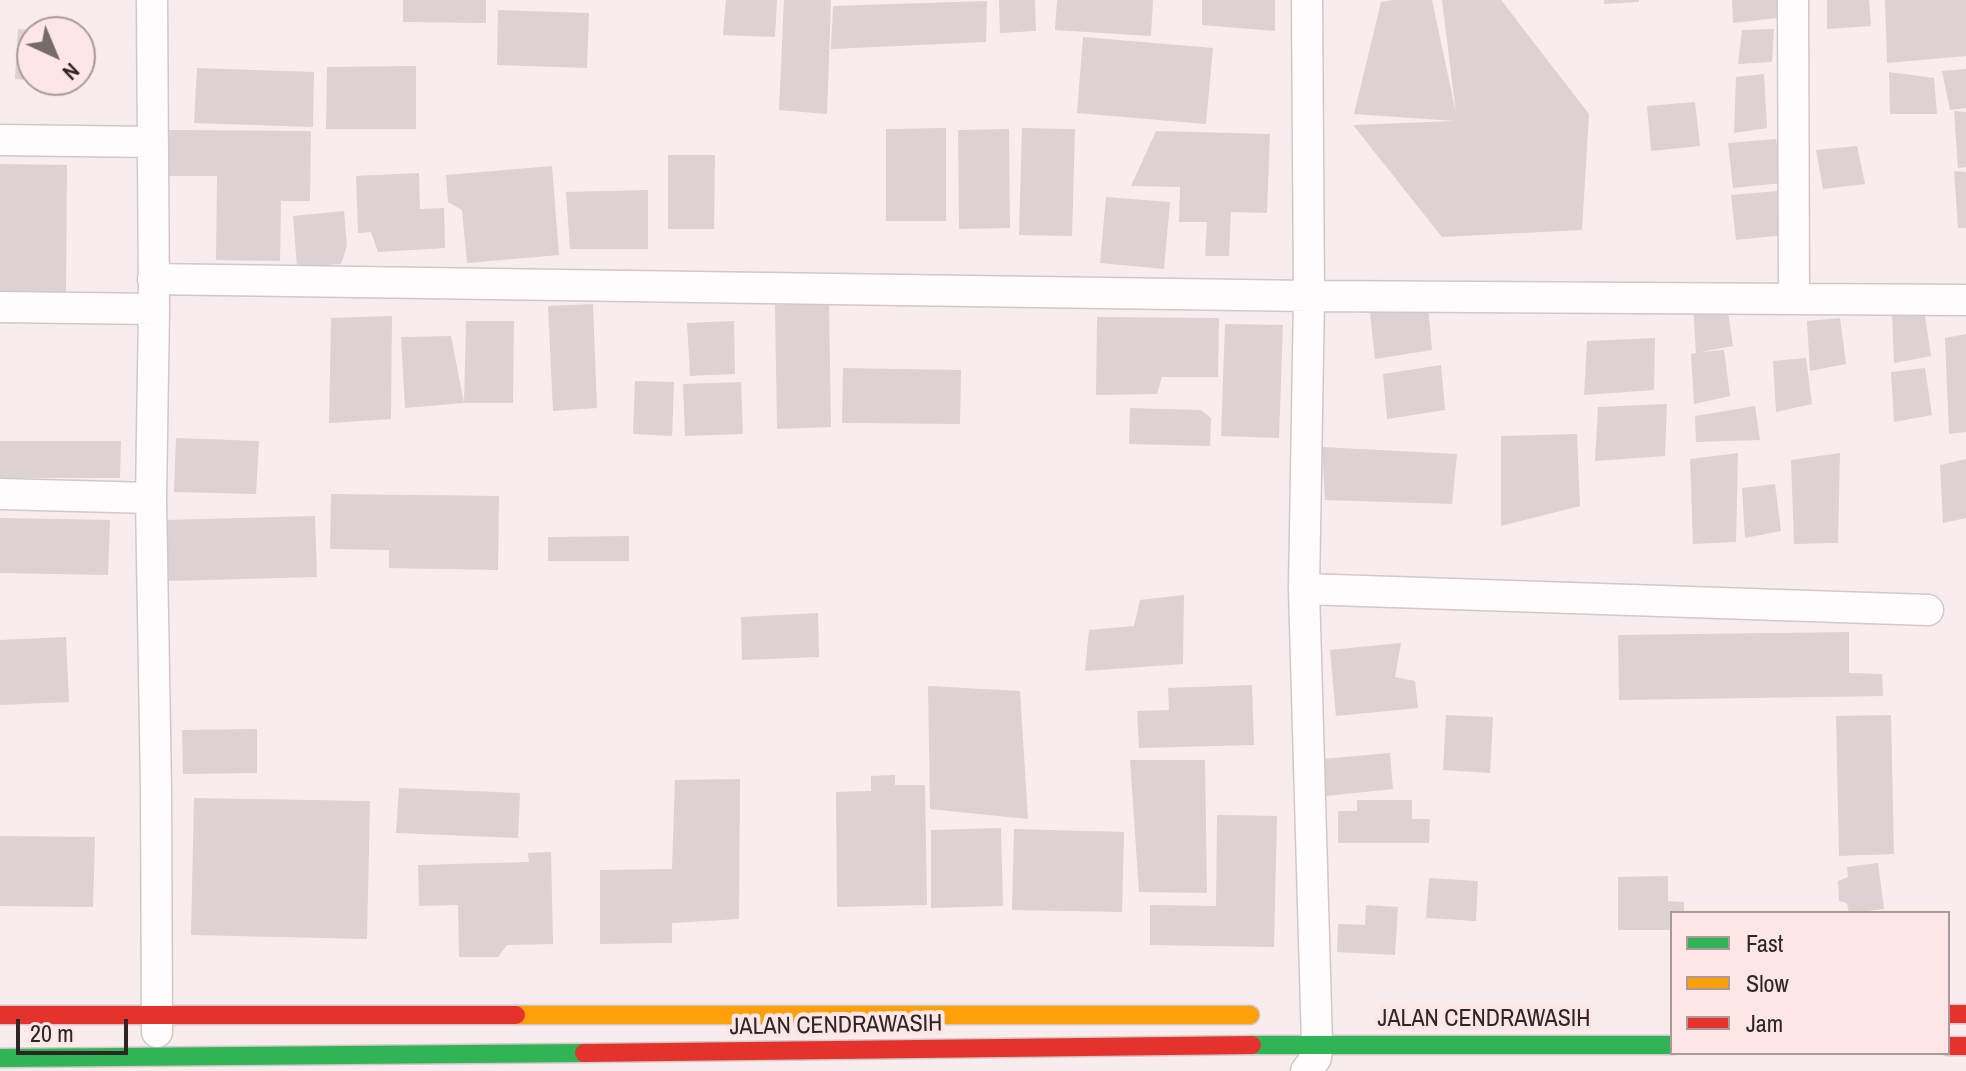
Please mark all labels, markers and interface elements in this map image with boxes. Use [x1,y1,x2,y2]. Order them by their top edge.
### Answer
north arrow [16,16,96,96]
text: N [56,57,86,87]
legend [1670,911,1950,1055]
text: Fast [1746,927,1783,959]
text: Slow [1746,967,1789,999]
scale bar [20,1003,132,1053]
street label: JALAN CENDRAWASIH [1378,1006,1590,1034]
text: Jam [1746,1007,1783,1039]
street label: JALAN CENDRAWASIH [729,1010,943,1042]
text: 20 m [30,1017,74,1049]

